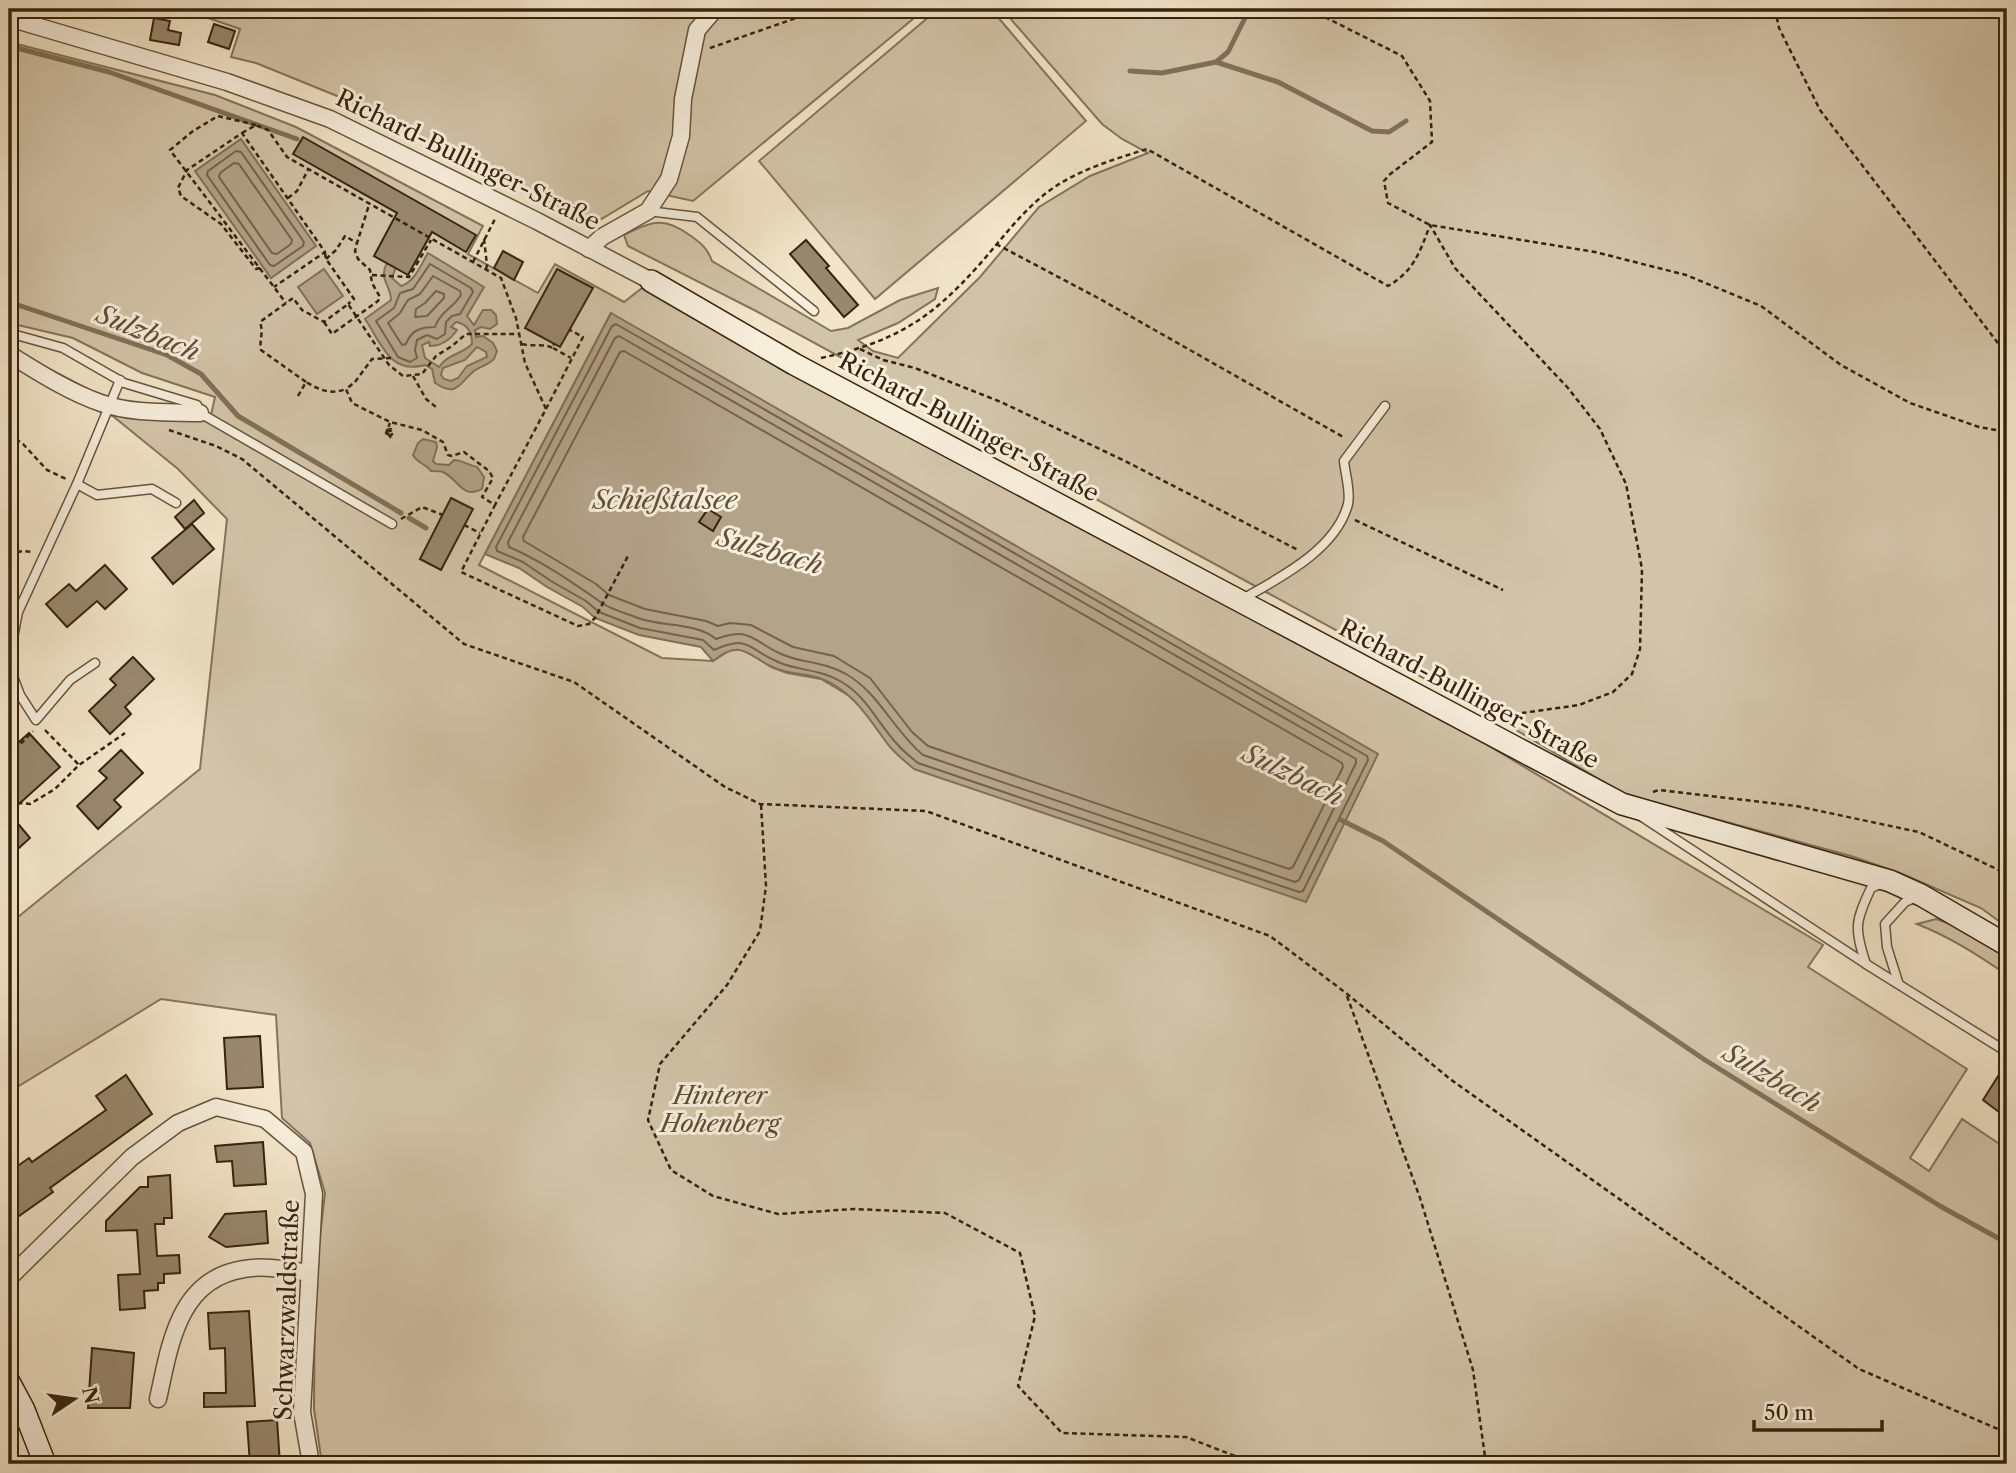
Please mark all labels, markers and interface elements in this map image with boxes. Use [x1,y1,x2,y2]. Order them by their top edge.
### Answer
street label: Richard-Bullinger-Straße [331,83,605,236]
water label: Sulzbach [90,297,204,368]
street label: Richard-Bullinger-Straße [834,346,1104,507]
water label: Schießtalsee [591,484,739,516]
water label: Sulzbach [712,520,826,581]
street label: Richard-Bullinger-Straße [1334,613,1604,774]
water label: Sulzbach [1236,736,1349,813]
water label: Sulzbach [1716,1035,1827,1120]
park label: Hinterer Hohenberg [658,1081,783,1138]
street label: Schwarzwaldstraße [268,1199,305,1421]
north arrow [38,1364,108,1434]
text: N [77,1385,103,1406]
scale bar [1754,1389,1881,1433]
text: 50 m [1764,1400,1814,1425]

